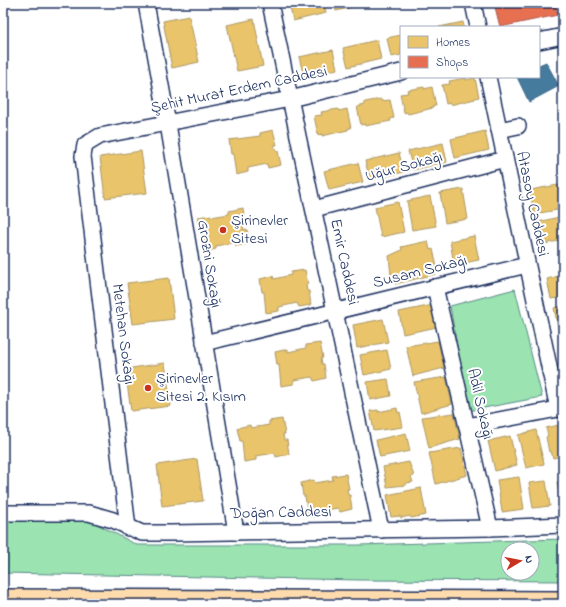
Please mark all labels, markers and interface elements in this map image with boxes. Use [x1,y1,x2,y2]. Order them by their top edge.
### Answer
legend [400,26,540,78]
text: Homes [436,34,470,52]
text: Shops [436,54,468,72]
street label: Şehit Murat Erdem Caddesi [149,60,330,120]
street label: Uğur Sokağı [363,145,445,189]
street label: Atasoy Caddesi [509,149,555,259]
place label: Şirinevler Sitesi [231,209,288,251]
street label: Emir Caddesi [323,217,365,307]
street label: Grozni Sokağı [190,218,228,310]
marker: Şirinevler Sitesi [218,225,228,235]
street label: Susam Sokağı [370,249,470,295]
street label: Metehan Sokağı [105,282,141,386]
street label: Adil Sokağı [460,366,500,442]
place label: Şirinevler Sitesi 2. Kısım [156,367,246,409]
marker: Şirinevler Sitesi 2. Kısım [143,383,153,393]
street label: Doğan Caddesi [229,500,332,526]
north arrow [500,541,540,581]
text: N [520,554,537,564]

